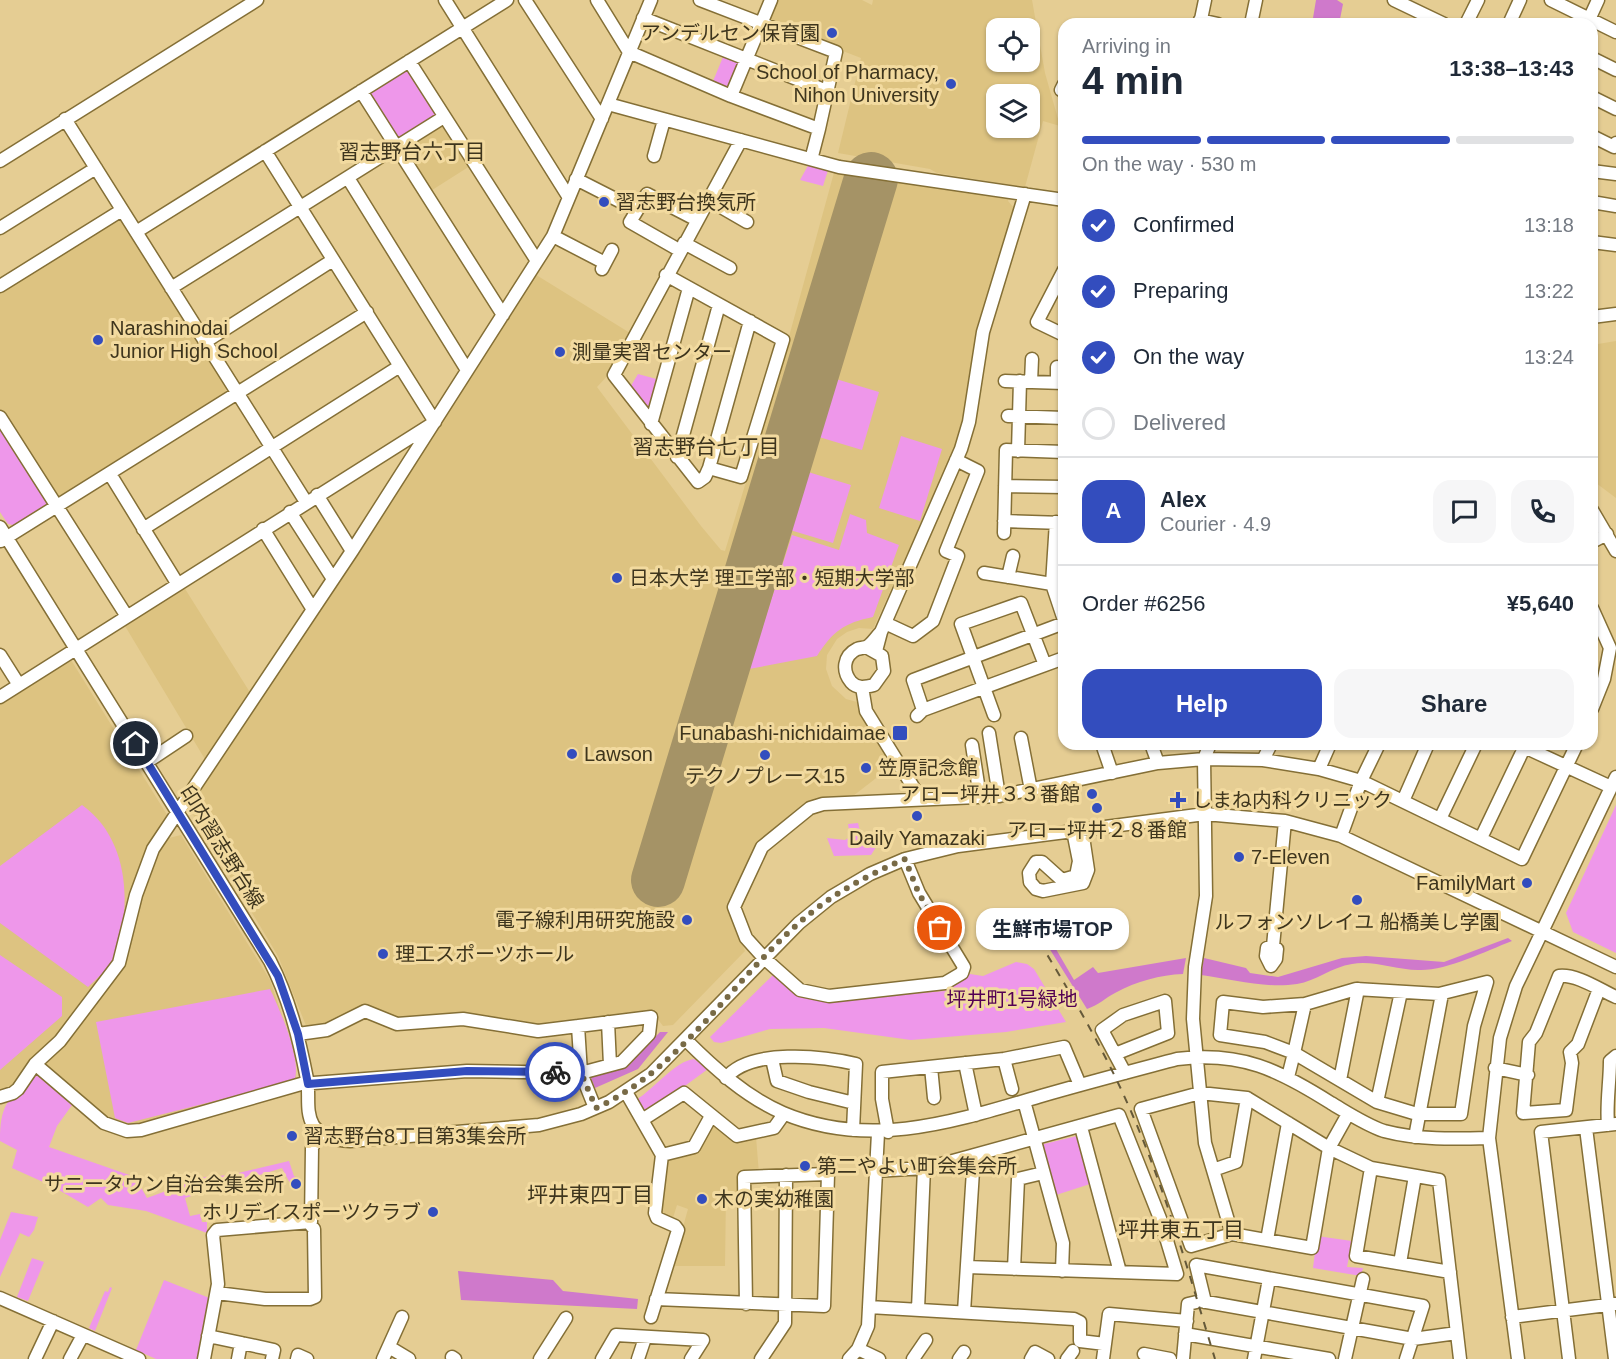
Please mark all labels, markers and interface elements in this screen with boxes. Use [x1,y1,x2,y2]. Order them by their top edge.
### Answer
map controls [986,18,1040,138]
button: locate [986,18,1040,72]
place label: アンデルセン保育園 [641,22,820,44]
marker: アンデルセン保育園 [825,26,839,40]
text: Arriving in [1082,35,1171,57]
text: 13:38–13:43 [1449,56,1574,81]
text: 4 min [1082,59,1184,102]
place label: School of Pharmacy, Nihon University [756,61,939,106]
marker: School of Pharmacy, Nihon University [944,77,958,91]
button: layers [986,84,1040,138]
district label: 習志野台六丁目 [339,140,486,163]
text: On the way · 530 m [1082,153,1257,175]
place label: 習志野台換気所 [616,191,756,213]
marker: 習志野台換気所 [597,195,611,209]
icon: check [1082,209,1115,242]
text: Confirmed [1133,212,1234,237]
text: 13:18 [1524,214,1574,236]
icon: check [1082,275,1115,308]
text: Preparing [1133,278,1228,303]
text: 13:22 [1524,280,1574,302]
place label: Narashinodai Junior High School [110,317,278,362]
marker: Narashinodai Junior High School [91,333,105,347]
place label: 測量実習センター [572,341,732,363]
icon: check [1082,341,1115,374]
text: On the way [1133,344,1244,369]
marker: 測量実習センター [553,345,567,359]
text: 13:24 [1524,346,1574,368]
text: Delivered [1133,410,1226,435]
district label: 習志野台七丁目 [633,435,780,458]
button: chat [1433,480,1496,543]
button: phone [1511,480,1574,543]
text: Alex [1160,487,1206,512]
text: A [1106,498,1121,523]
text: Courier · 4.9 [1160,513,1271,535]
place label: 日本大学 理工学部・短期大学部 [629,567,915,589]
marker: 日本大学 理工学部・短期大学部 [610,571,624,585]
text: Order #6256 [1082,591,1206,616]
text: ¥5,640 [1507,591,1574,616]
button: Help [1082,669,1322,738]
button: Share [1334,669,1574,738]
pin [110,718,161,769]
place label: Funabashi-nichidaimae [679,722,886,744]
marker: Funabashi-nichidaimae [891,724,909,742]
icon: home [119,727,152,760]
place label: Lawson [584,743,653,765]
marker: Lawson [565,747,579,761]
marker: テクノプレース15 [758,748,772,762]
place label: 笠原記念館 [878,757,978,779]
marker: 笠原記念館 [859,761,873,775]
place label: テクノプレース15 [685,765,845,787]
street label: 印内習志野台線 [176,782,268,912]
place label: アロー坪井３３番館 [900,783,1080,805]
marker: アロー坪井３３番館 [1085,787,1099,801]
place label: しまね内科クリニック [1192,789,1392,811]
marker: しまね内科クリニック [1169,791,1187,809]
marker: アロー坪井２８番館 [1090,801,1104,815]
marker: Daily Yamazaki [910,809,924,823]
place label: アロー坪井２８番館 [1007,819,1187,841]
place label: Daily Yamazaki [849,827,985,849]
place label: 7-Eleven [1251,846,1330,868]
marker: 7-Eleven [1232,850,1246,864]
place label: FamilyMart [1416,872,1515,894]
marker: FamilyMart [1520,876,1534,890]
marker: ルフォンソレイユ 船橋美し学園 [1350,893,1364,907]
pin [914,902,965,953]
callout: 生鮮市場TOP [976,907,1129,949]
place label: 電子線利用研究施設 [495,909,675,931]
icon: bag [923,911,956,944]
place label: ルフォンソレイユ 船橋美し学園 [1214,911,1500,933]
marker: 電子線利用研究施設 [680,913,694,927]
text: 生鮮市場TOP [992,918,1113,940]
place label: 理工スポーツホール [395,943,575,965]
marker: 理工スポーツホール [376,947,390,961]
park label: 坪井町1号緑地 [946,988,1078,1010]
courier [525,1042,585,1102]
icon: bike [539,1056,572,1089]
place label: 習志野台8丁目第3集会所 [304,1125,526,1147]
marker: 習志野台8丁目第3集会所 [285,1129,299,1143]
place label: 第二やよい町会集会所 [817,1155,1017,1177]
marker: 第二やよい町会集会所 [798,1159,812,1173]
place label: サニータウン自治会集会所 [44,1173,284,1195]
marker: サニータウン自治会集会所 [289,1177,303,1191]
district label: 坪井東四丁目 [527,1183,653,1206]
place label: 木の実幼稚園 [714,1188,834,1210]
marker: 木の実幼稚園 [695,1192,709,1206]
place label: ホリデイスポーツクラブ [202,1201,421,1223]
marker: ホリデイスポーツクラブ [426,1205,440,1219]
district label: 坪井東五丁目 [1118,1218,1244,1241]

